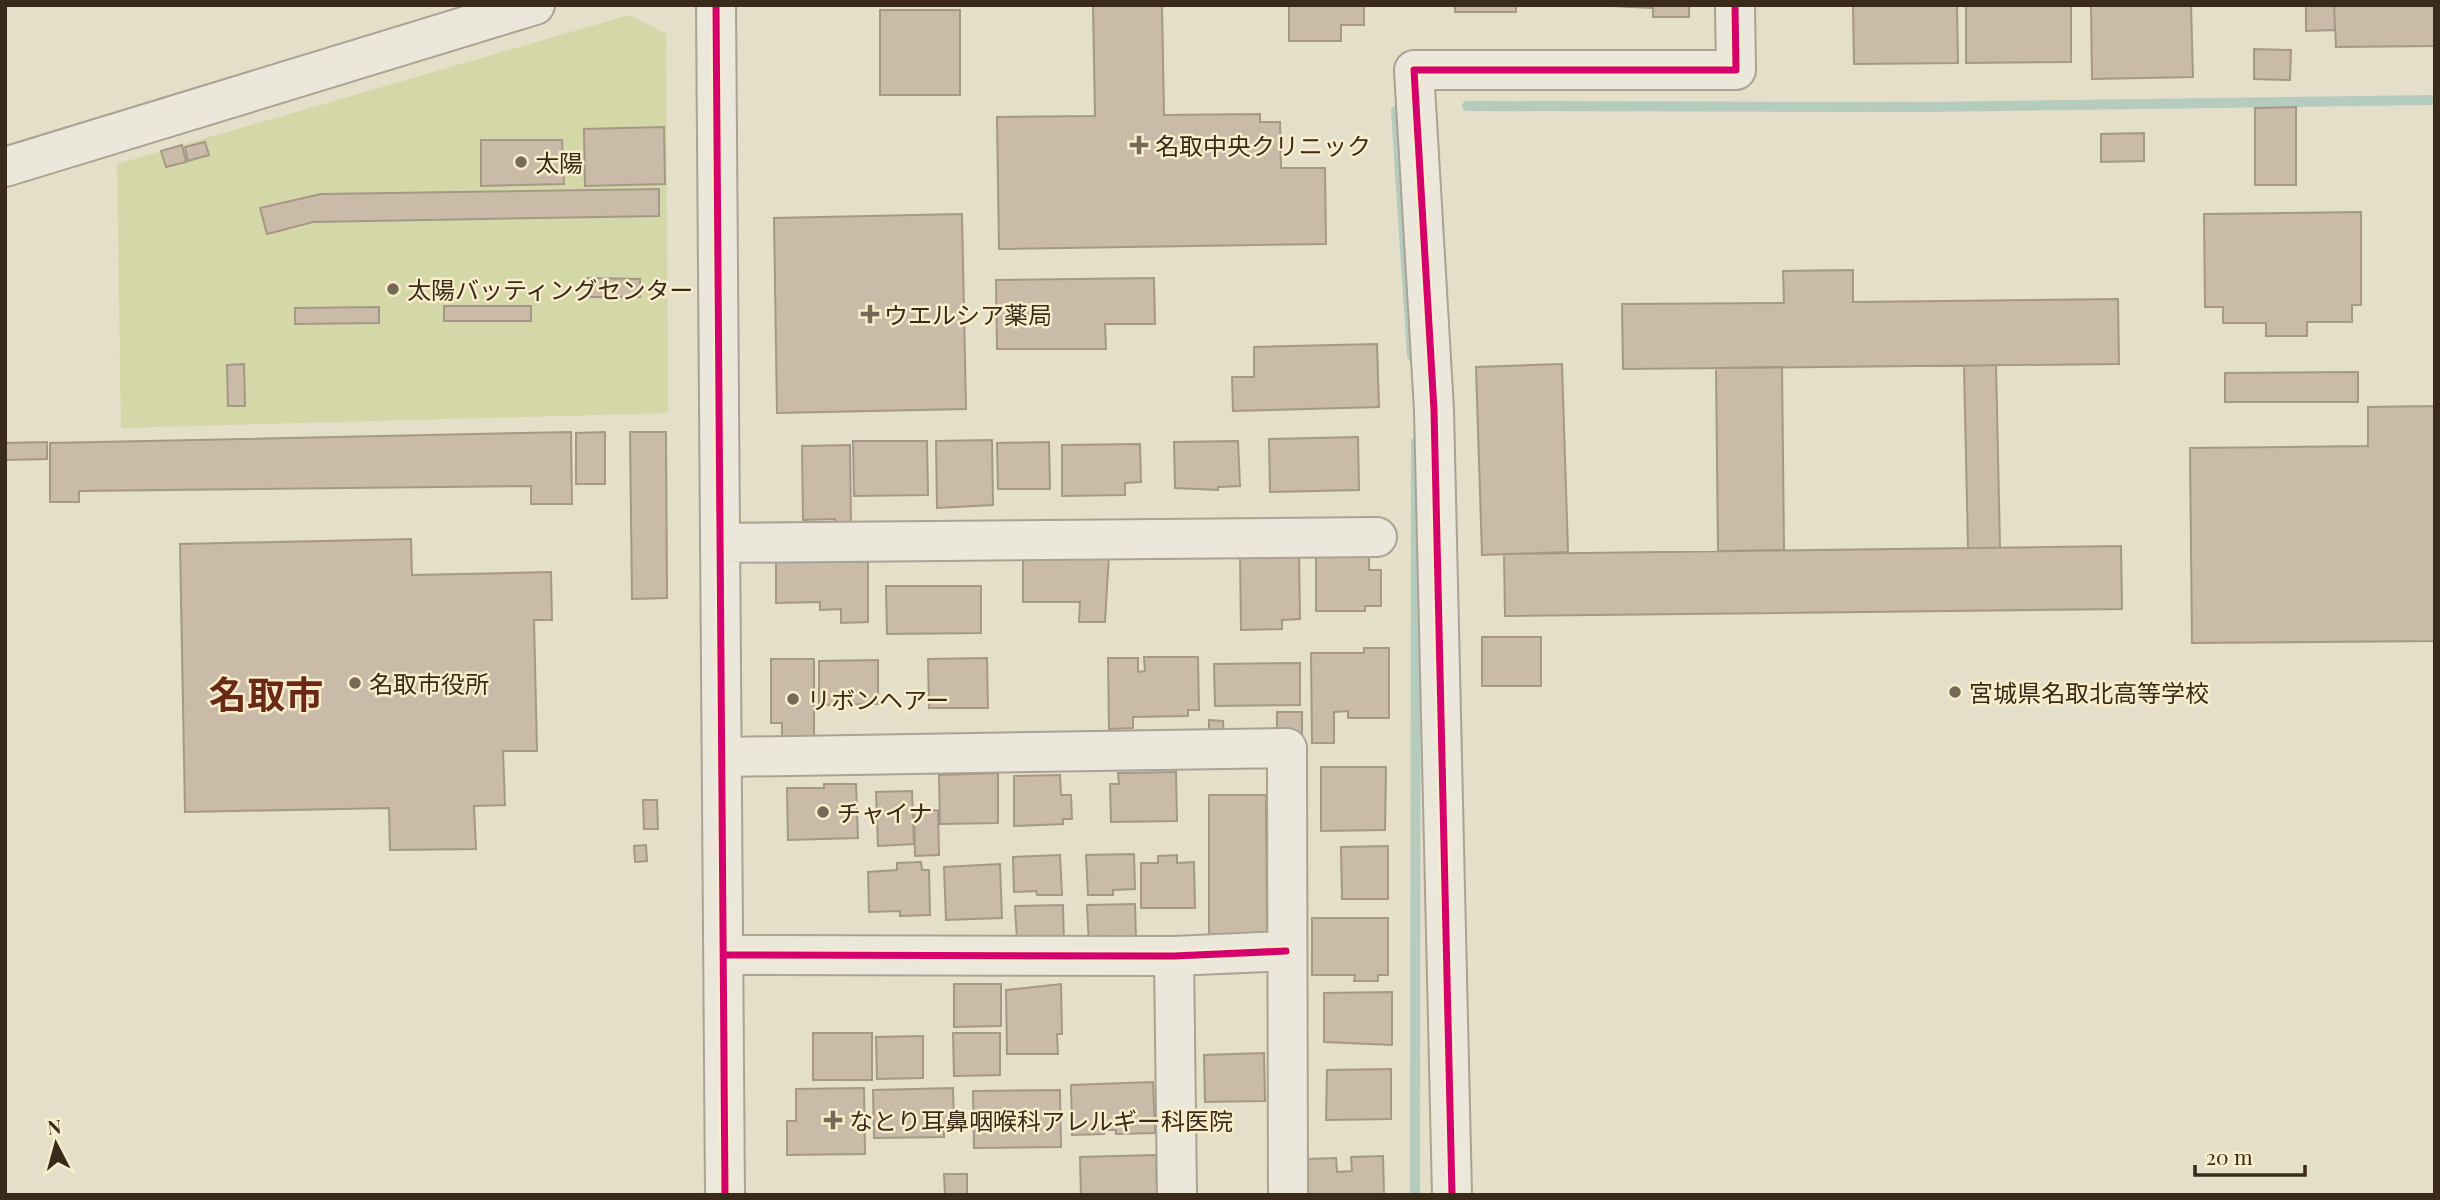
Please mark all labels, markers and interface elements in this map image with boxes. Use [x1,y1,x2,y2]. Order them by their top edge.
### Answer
place label: 名取中央クリニック [1155,129,1371,161]
marker: 名取中央クリニック [1129,135,1149,155]
place label: 太陽 [535,146,583,178]
marker: 太陽 [513,154,529,170]
place label: 太陽バッティングセンター [407,273,694,305]
marker: 太陽バッティングセンター [385,281,401,297]
place label: ウエルシア薬局 [884,298,1052,330]
marker: ウエルシア薬局 [862,306,878,322]
place label: 名取市役所 [369,667,489,699]
district label: 名取市 [209,668,323,719]
marker: 名取市役所 [347,675,363,691]
place label: 宮城県名取北高等学校 [1969,676,2209,708]
place label: リボンヘアー [807,683,950,715]
marker: 宮城県名取北高等学校 [1947,684,1963,700]
marker: リボンヘアー [785,691,801,707]
place label: チャイナ [837,796,932,828]
marker: チャイナ [815,804,831,820]
place label: なとり耳鼻咽喉科アレルギー科医院 [849,1104,1233,1136]
north arrow [21,1109,91,1179]
marker: なとり耳鼻咽喉科アレルギー科医院 [823,1110,843,1130]
text: N [46,1112,63,1140]
scale bar [2195,1134,2305,1178]
text: 20 m [2206,1142,2253,1170]

